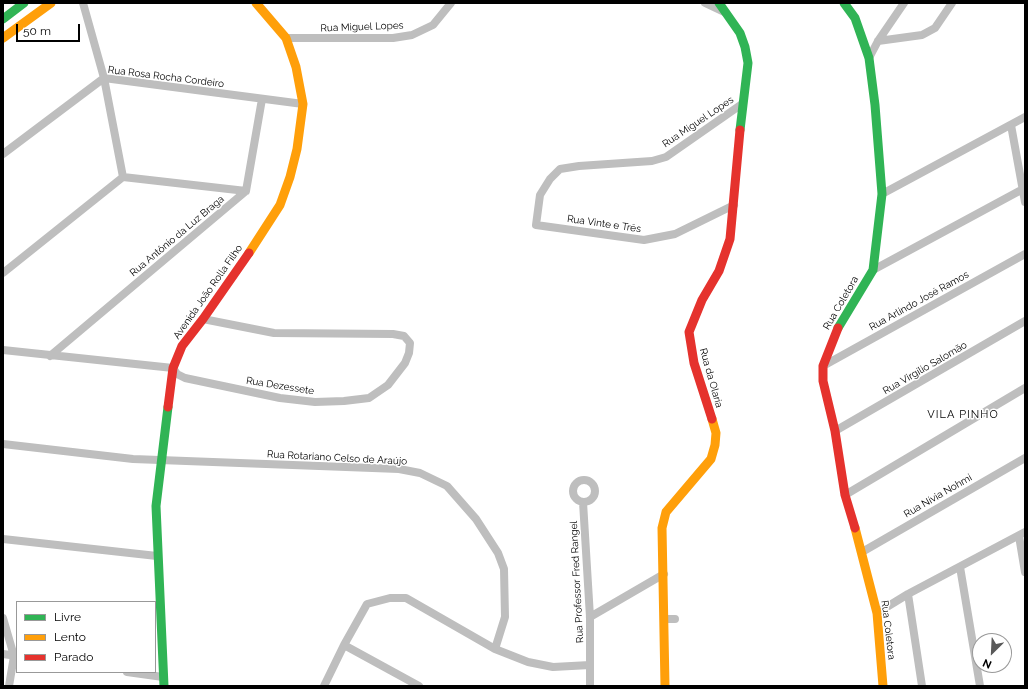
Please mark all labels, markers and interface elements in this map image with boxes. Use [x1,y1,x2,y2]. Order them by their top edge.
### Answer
scale bar [18,16,82,42]
street label: Rua Miguel Lopes [320,20,404,34]
text: 50 m [23,24,51,38]
street label: Rua Rosa Rocha Cordeiro [107,64,225,90]
street label: Rua Miguel Lopes [660,94,736,150]
street label: Rua Antônio da Luz Braga [127,193,227,279]
street label: Rua Vinte e Três [566,213,642,235]
street label: Avenida João Rolla Filho [171,242,245,342]
street label: Rua Arlindo José Ramos [867,269,971,333]
street label: Rua Coletora [821,274,861,332]
street label: Rua Virgílio Salomão [881,339,969,397]
street label: Rua da Olaria [697,347,725,409]
street label: Rua Dezessete [245,375,315,397]
district label: VILA PINHO [927,408,999,422]
street label: Rua Rotariano Celso de Araújo [267,448,407,468]
street label: Rua Nívia Nohmi [902,472,974,520]
street label: Rua Professor Fred Rangel [568,521,586,643]
street label: Rua Coletora [878,600,898,660]
legend [16,601,156,673]
text: Livre [54,610,81,624]
text: Lento [54,630,86,644]
north arrow [972,633,1012,673]
text: Parado [54,650,93,664]
text: N [981,656,994,671]

